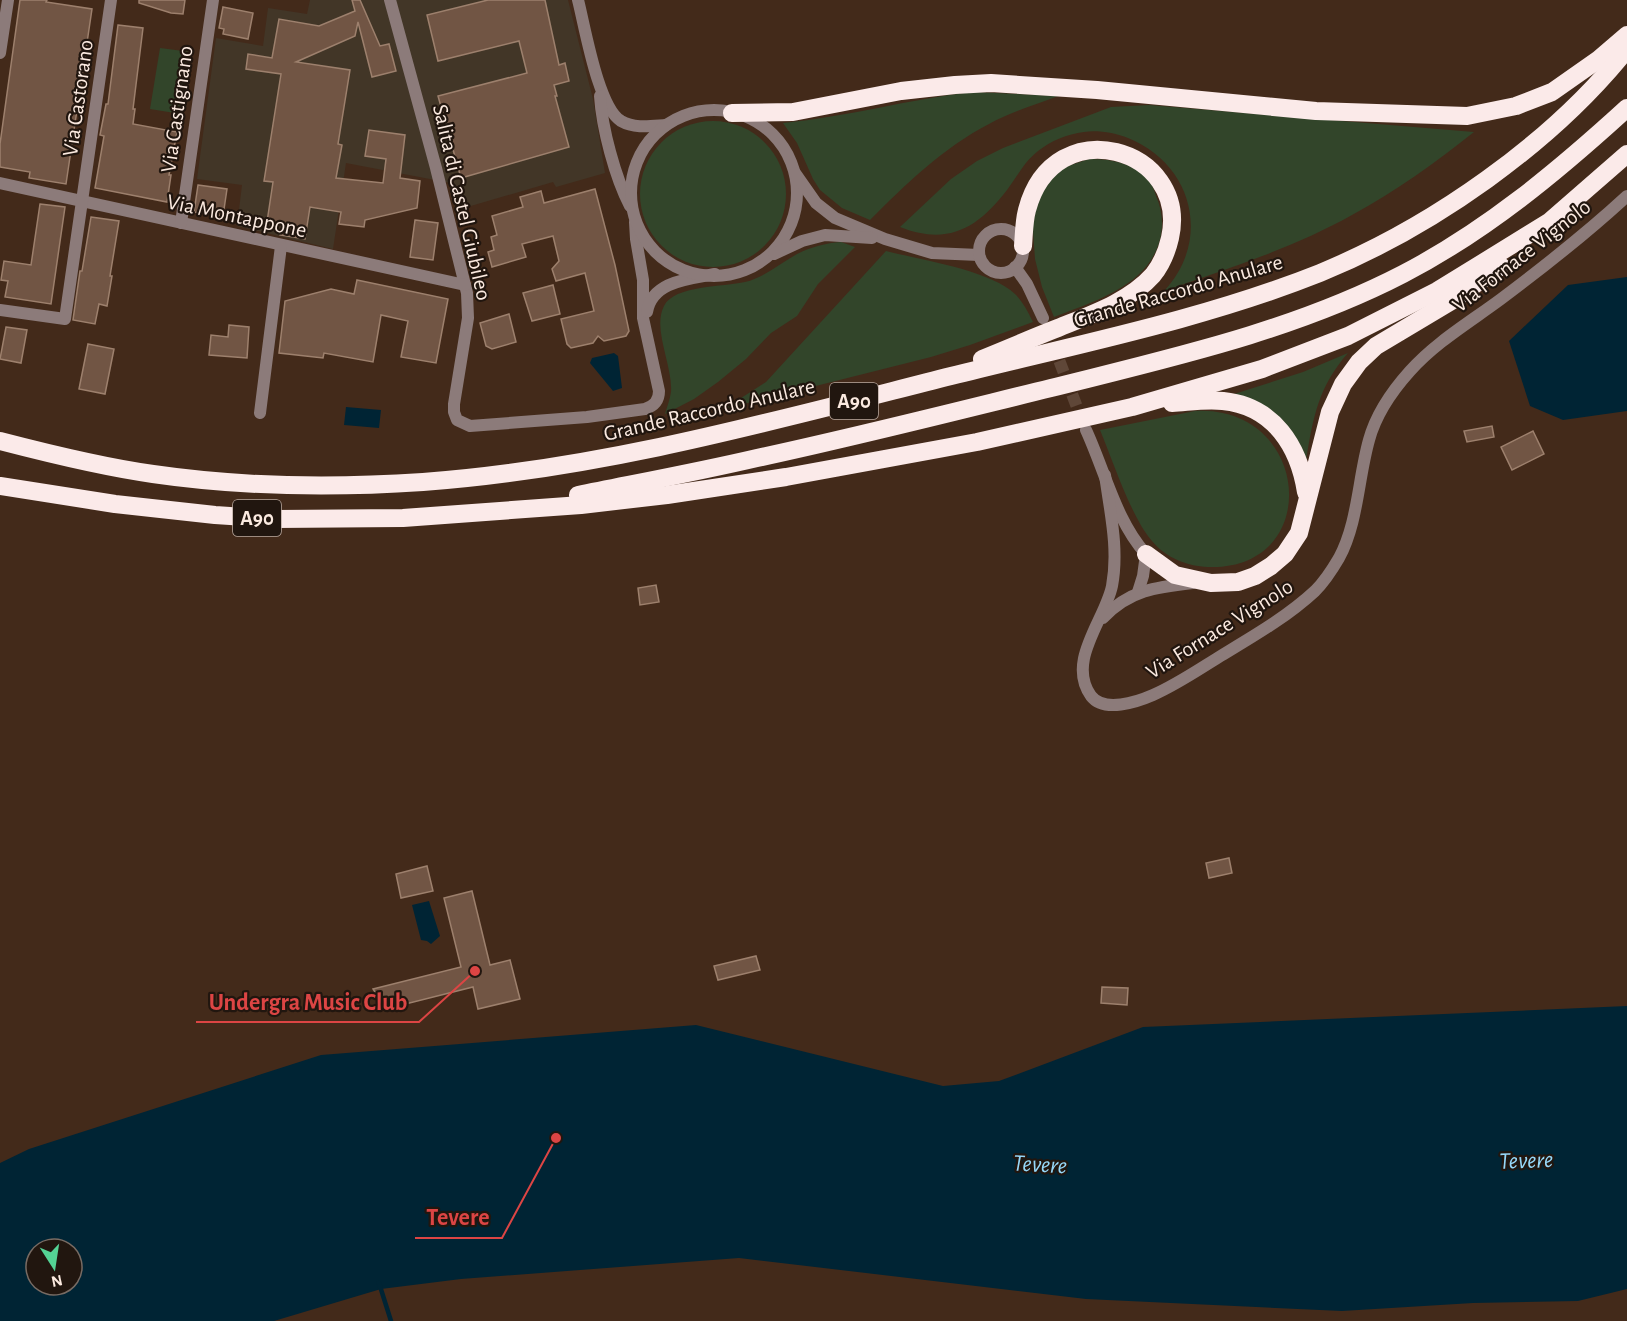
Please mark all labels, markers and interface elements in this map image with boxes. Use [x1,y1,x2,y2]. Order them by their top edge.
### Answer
street label: Via Castorano [59,38,97,158]
street label: Via Castignano [157,44,197,174]
street label: Salita di Castel Giubileo [429,102,495,302]
street label: Via Montappone [165,190,309,242]
street label: Via Fornace Vignolo [1448,195,1595,316]
street label: Grande Raccordo Anulare [1071,251,1285,331]
street label: Grande Raccordo Anulare [601,375,817,445]
road number: A90 [830,383,878,419]
road number: A90 [233,500,281,536]
street label: Via Fornace Vignolo [1142,575,1297,683]
callout: Undergra Music Club [196,980,419,1022]
text: Undergra Music Club [209,991,407,1015]
water label: Tevere [1499,1148,1553,1174]
water label: Tevere [1012,1152,1068,1178]
callout: Tevere [415,1196,502,1238]
text: Tevere [426,1206,490,1230]
north arrow [24,1237,84,1297]
text: N [50,1272,64,1290]

